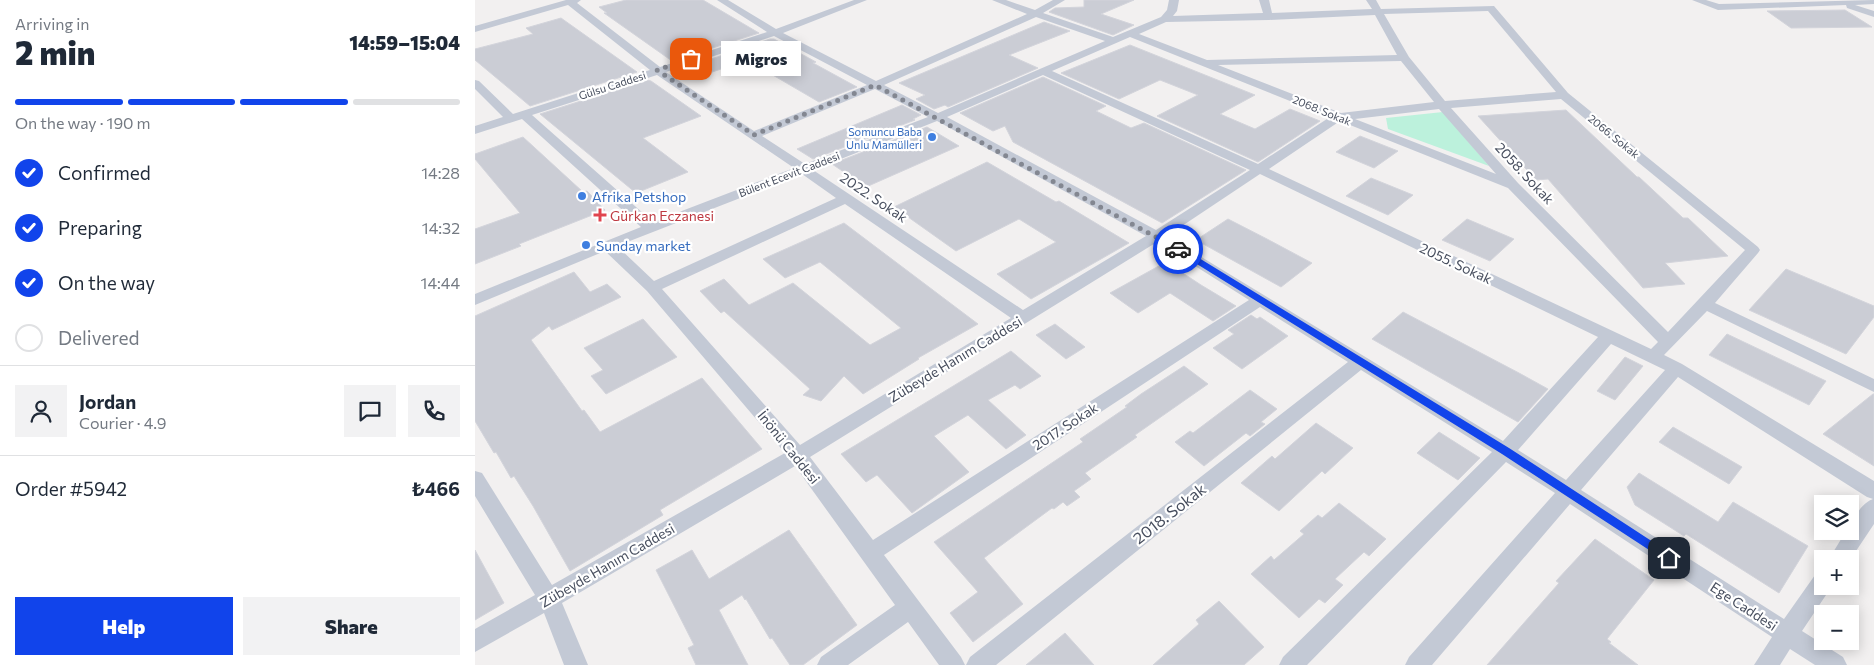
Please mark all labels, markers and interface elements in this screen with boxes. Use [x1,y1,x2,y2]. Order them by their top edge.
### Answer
text: Arriving in [15,14,89,33]
text: 14:59–15:04 [349,31,460,54]
text: 2 min [15,32,95,72]
pin [670,38,712,80]
callout: Migros [721,42,801,76]
icon: bag [677,45,705,73]
text: Migros [735,49,787,68]
street label: Gülsu Caddesi [577,68,647,102]
street label: 2068. Sokak [1291,92,1353,128]
street label: 2066. Sokak [1586,111,1642,161]
text: On the way · 190 m [15,113,151,132]
place label: Somuncu Baba Unlu Mamülleri [846,125,922,151]
marker: Somuncu Baba Unlu Mamülleri [926,131,938,143]
street label: 2058. Sokak [1492,139,1558,208]
street label: Bülent Ecevit Caddesi [737,149,841,199]
icon: check [15,159,43,187]
text: Confirmed [58,161,151,184]
text: 14:28 [421,163,460,182]
street label: 2022. Sokak [837,168,911,226]
place label: Afrika Petshop [592,188,686,205]
marker: Afrika Petshop [576,190,588,202]
place label: Gürkan Eczanesi [610,207,714,224]
marker: Gürkan Eczanesi [594,209,606,221]
icon: check [15,214,43,242]
text: Preparing [58,216,142,239]
text: 14:32 [422,218,460,237]
courier [1153,224,1203,274]
icon: car [1164,235,1192,263]
place label: Sunday market [596,237,691,254]
marker: Sunday market [580,239,592,251]
street label: 2055. Sokak [1417,239,1495,287]
icon: check [15,269,43,297]
text: On the way [58,271,155,294]
text: 14:44 [421,273,460,292]
street label: Zübeyde Hanım Caddesi [885,312,1025,406]
text: Delivered [58,326,139,349]
button: person [15,385,67,437]
button: chat [344,385,396,437]
button: phone [408,385,460,437]
text: Jordan [79,390,136,413]
street label: 2017. Sokak [1029,398,1101,453]
street label: İnönü Caddesi [754,407,824,487]
text: Courier · 4.9 [79,413,166,432]
text: Order #5942 [15,477,127,500]
text: ₺466 [411,477,460,500]
street label: 2018. Sokak [1129,479,1209,547]
map controls [1814,495,1859,650]
button: layers [1814,495,1859,540]
street label: Zübeyde Hanım Caddesi [537,519,677,611]
pin [1648,537,1690,579]
icon: home [1655,544,1683,572]
button: + [1814,550,1859,595]
street label: Ege Caddesi [1707,578,1781,634]
button: Help [15,597,233,655]
button: Share [243,597,460,655]
button: − [1814,605,1859,650]

